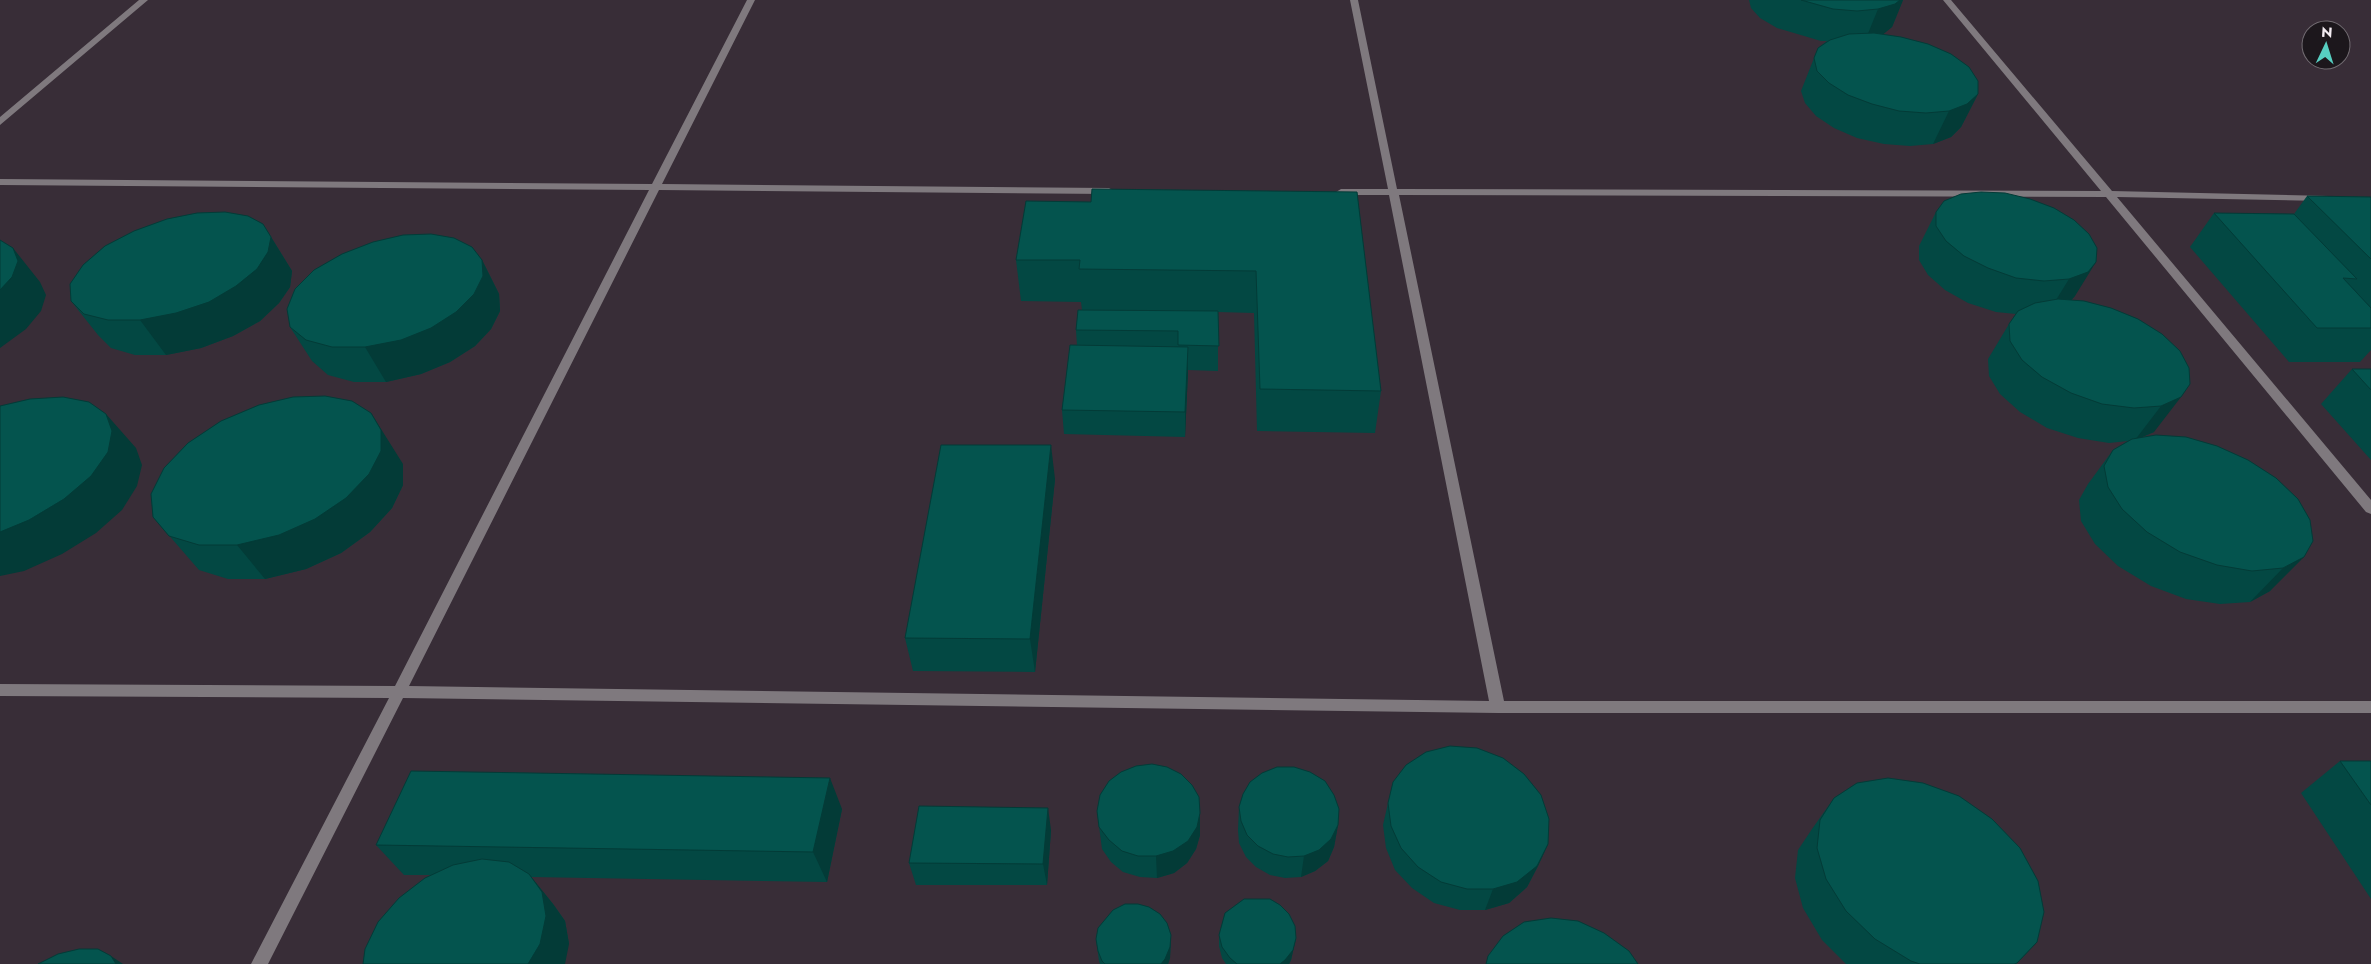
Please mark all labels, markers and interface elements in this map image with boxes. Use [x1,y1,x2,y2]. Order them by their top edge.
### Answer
north arrow [2301,20,2351,70]
text: N [2321,22,2333,42]

